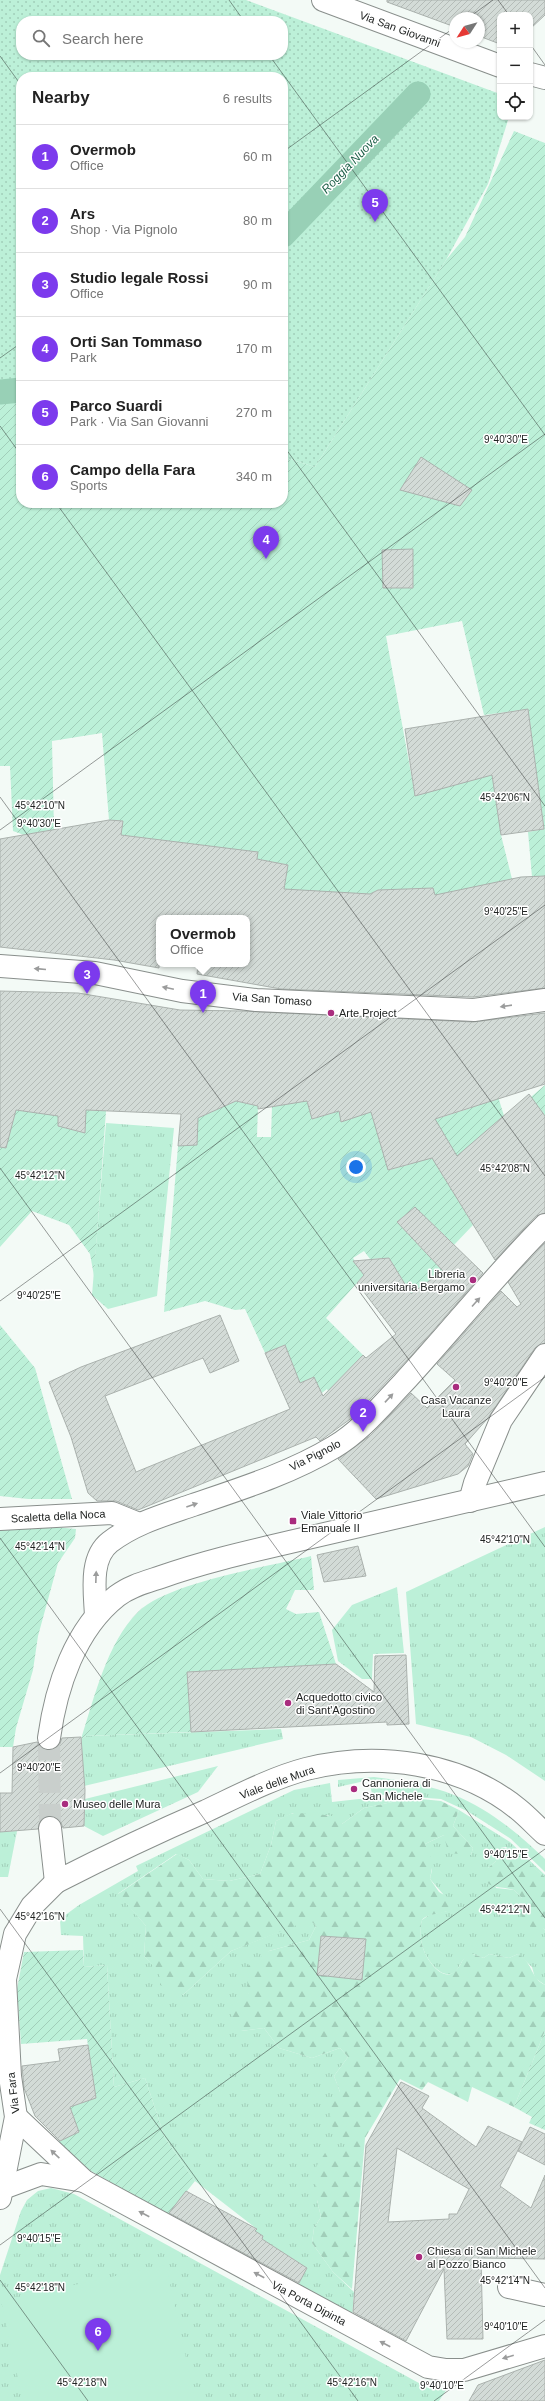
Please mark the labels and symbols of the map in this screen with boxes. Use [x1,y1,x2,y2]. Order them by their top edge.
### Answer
street label: Via San Giovanni [358,9,442,49]
north arrow [449,12,485,48]
water label: Roggia Nuova [319,132,382,196]
pin: 5 [362,189,388,222]
text: 9°40'30"E [484,434,528,445]
pin: 4 [253,526,279,559]
text: 45°42'06"N [480,792,530,803]
text: 45°42'10"N [15,800,65,811]
text: 9°40'30"E [17,818,61,829]
text: 9°40'25"E [484,906,528,917]
pin: 3 [74,961,100,994]
one-way arrow [34,965,46,972]
pin: 1 [190,980,216,1013]
one-way arrow [162,985,174,991]
street label: Via San Tomaso [232,990,312,1008]
one-way arrow [500,1003,512,1009]
place label: Arte Project [339,1007,396,1019]
marker: Arte Project [326,1008,336,1018]
your location [346,1157,366,1177]
text: 45°42'08"N [480,1163,530,1174]
text: 45°42'12"N [15,1170,65,1181]
place label: Libreria universitaria Bergamo [358,1268,466,1293]
marker: Libreria universitaria Bergamo [468,1275,478,1285]
text: 9°40'25"E [17,1290,61,1301]
one-way arrow [472,1297,481,1307]
text: 9°40'20"E [484,1377,528,1388]
marker: Casa Vacanze Laura [451,1382,461,1392]
one-way arrow [384,1393,393,1403]
place label: Casa Vacanze Laura [421,1394,491,1419]
pin: 2 [350,1399,376,1432]
street label: Via Pignolo [288,1437,342,1473]
one-way arrow [186,1502,198,1508]
street label: Scaletta della Noca [10,1507,107,1524]
place label: Viale Vittorio Emanuale II [301,1509,362,1534]
marker: Viale Vittorio Emanuale II [288,1516,298,1526]
text: 45°42'10"N [480,1534,530,1545]
text: 45°42'14"N [15,1541,65,1552]
one-way arrow [92,1571,99,1583]
place label: Acquedotto civico di Sant'Agostino [296,1691,382,1716]
marker: Acquedotto civico di Sant'Agostino [283,1698,293,1708]
text: 9°40'20"E [17,1762,61,1773]
street label: Viale delle Mura [238,1763,317,1801]
place label: Cannoniera di San Michele [362,1777,431,1802]
marker: Cannoniera di San Michele [349,1784,359,1794]
place label: Museo delle Mura [73,1798,161,1810]
marker: Museo delle Mura [60,1799,70,1809]
text: 9°40'15"E [484,1849,528,1860]
text: 45°42'12"N [480,1904,530,1915]
text: 45°42'16"N [15,1911,65,1922]
street label: Via Fara [4,2071,21,2114]
one-way arrow [50,2149,60,2159]
one-way arrow [138,2210,150,2217]
text: 9°40'15"E [17,2233,61,2244]
place label: Chiesa di San Michele al Pozzo Bianco [427,2245,536,2270]
marker: Chiesa di San Michele al Pozzo Bianco [414,2252,424,2262]
one-way arrow [253,2272,264,2279]
text: 45°42'14"N [480,2275,530,2286]
street label: Via Porta Dipinta [270,2278,349,2328]
text: 45°42'18"N [15,2282,65,2293]
pin: 6 [85,2318,111,2351]
text: 9°40'10"E [484,2321,528,2332]
one-way arrow [380,2340,391,2347]
one-way arrow [501,2354,513,2360]
text: 45°42'18"N [57,2377,107,2388]
text: 45°42'16"N [327,2377,377,2388]
text: 9°40'10"E [420,2380,464,2391]

